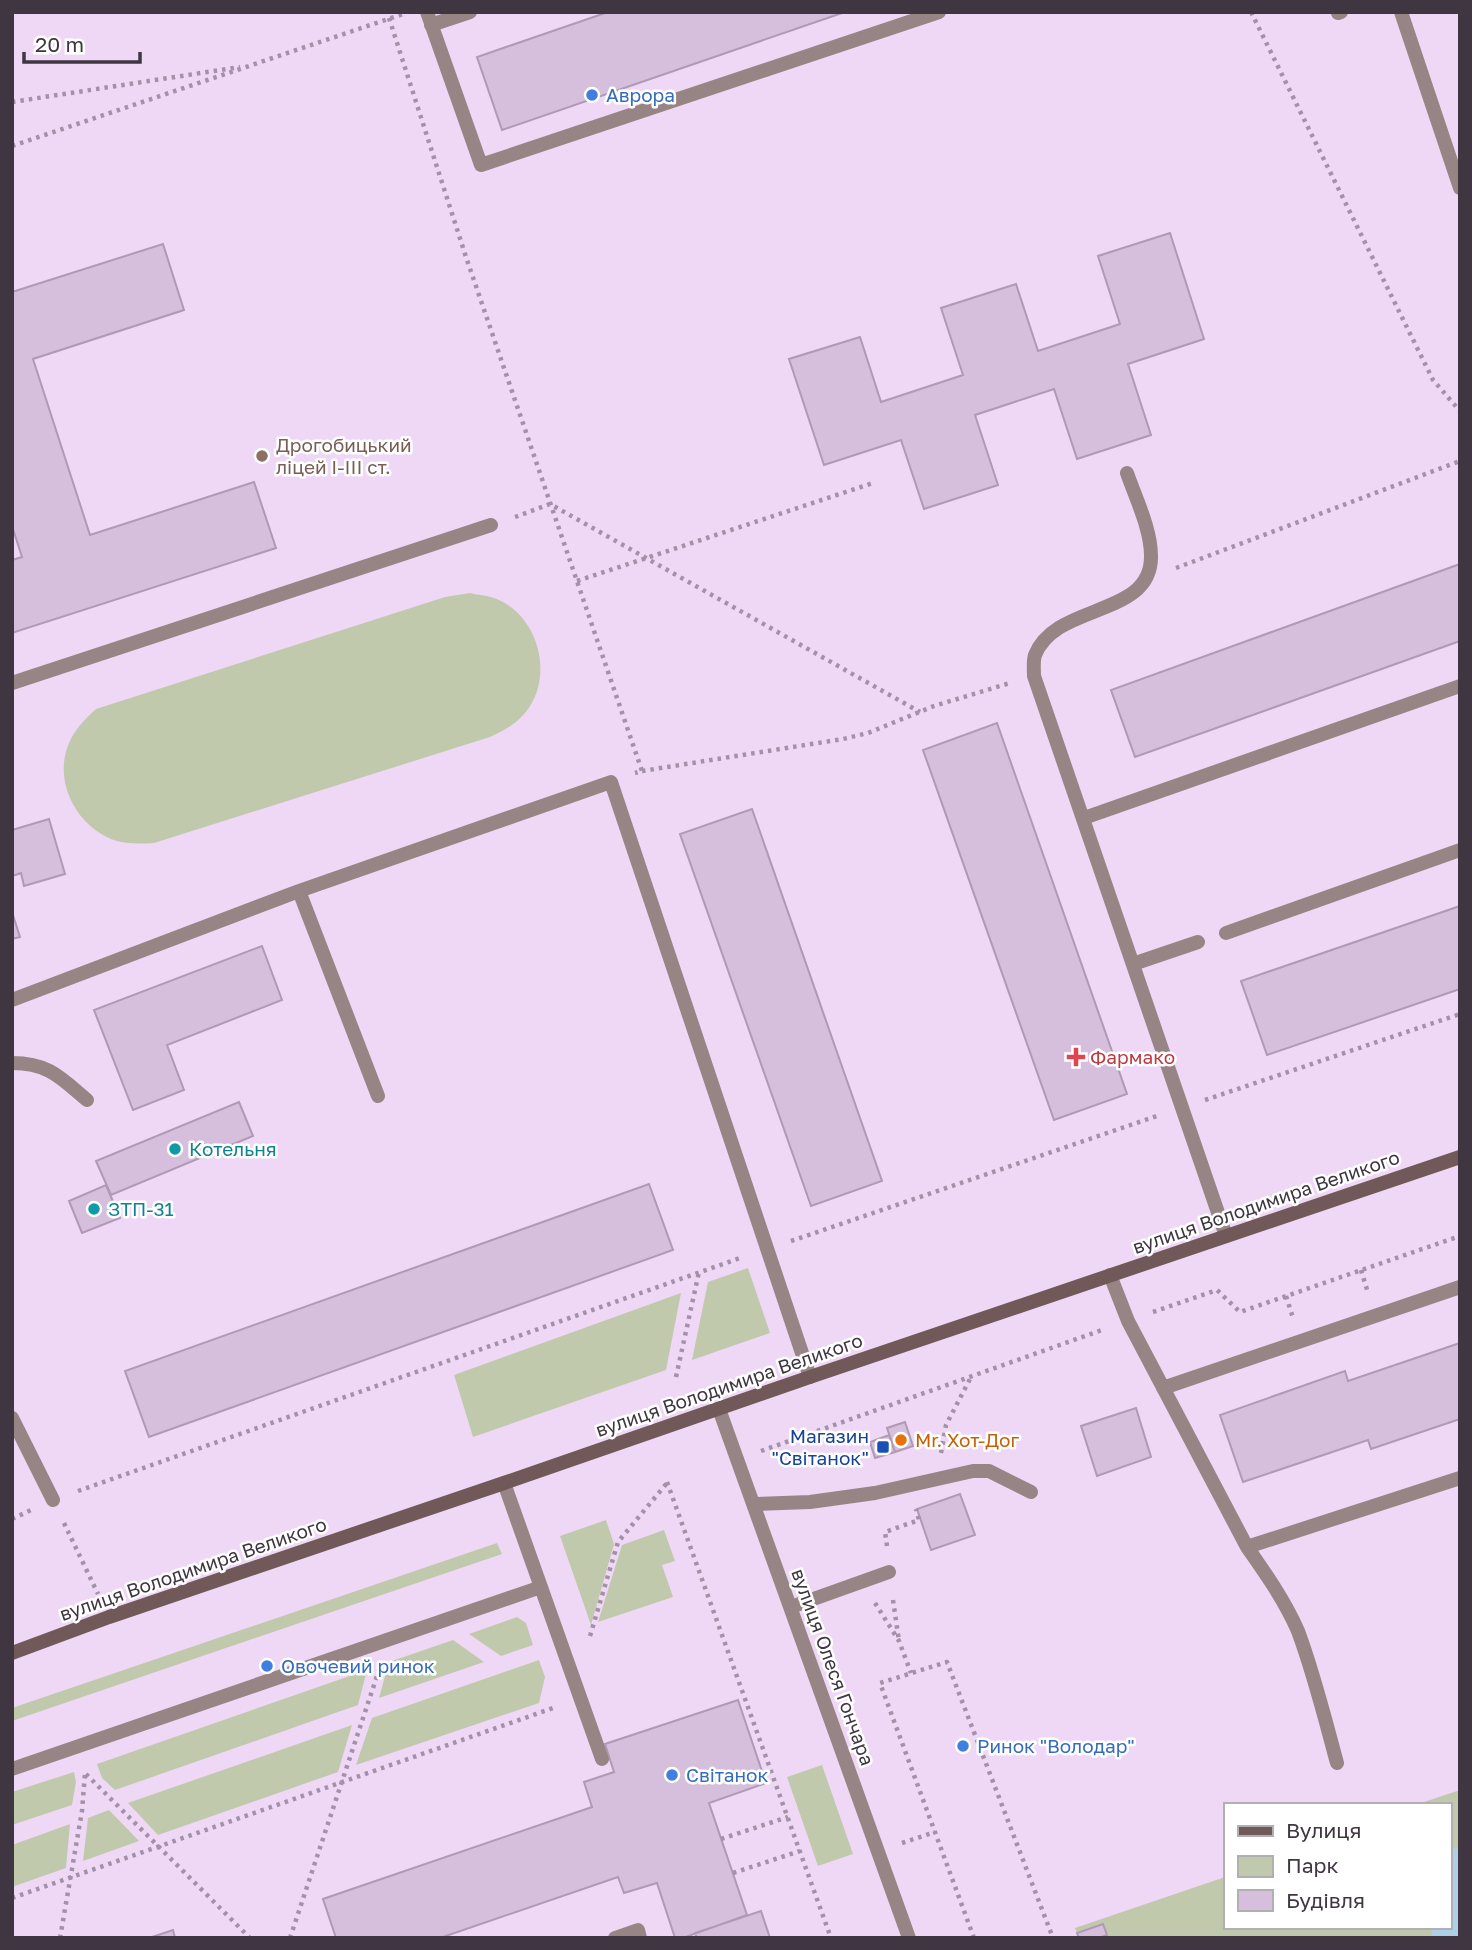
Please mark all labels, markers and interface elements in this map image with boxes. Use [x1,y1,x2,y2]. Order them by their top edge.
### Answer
scale bar [24,21,140,65]
text: 20 m [35,31,84,57]
place label: Аврора [606,83,675,106]
marker: Аврора [584,87,600,103]
place label: Дрогобицький ліцей І-ІІІ ст. [276,433,412,478]
marker: Дрогобицький ліцей І-ІІІ ст. [254,448,270,464]
place label: Фармако [1090,1045,1175,1068]
marker: Фармако [1068,1049,1084,1065]
place label: Котельня [189,1137,277,1160]
marker: Котельня [167,1141,183,1157]
street label: вулиця Володимира Великого [1129,1145,1402,1258]
place label: ЗТП-31 [108,1197,174,1220]
marker: ЗТП-31 [86,1201,102,1217]
street label: вулиця Володимира Великого [592,1328,865,1441]
place label: Магазин "Світанок" [771,1424,869,1469]
place label: Mr. Хот-Дог [915,1428,1019,1451]
marker: Mr. Хот-Дог [893,1432,909,1448]
marker: Магазин "Світанок" [875,1439,891,1455]
street label: вулиця Володимира Великого [56,1512,329,1625]
street label: вулиця Олеся Гончара [787,1565,880,1768]
place label: Овочевий ринок [281,1654,435,1677]
marker: Овочевий ринок [259,1658,275,1674]
place label: Ринок "Володар" [977,1734,1135,1757]
marker: Ринок "Володар" [955,1738,971,1754]
place label: Світанок [686,1763,768,1786]
marker: Світанок [664,1767,680,1783]
legend [1224,1803,1451,1929]
text: Вулиця [1286,1817,1362,1843]
text: Парк [1286,1852,1339,1878]
text: Будівля [1286,1887,1365,1913]

